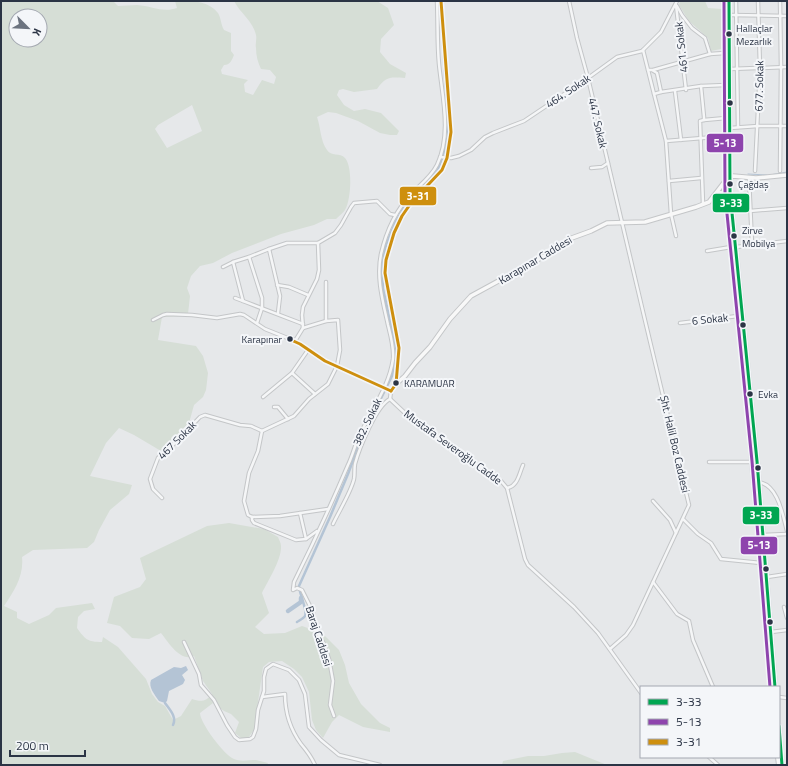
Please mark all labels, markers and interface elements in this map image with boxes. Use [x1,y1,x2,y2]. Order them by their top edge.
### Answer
north arrow [8,8,48,48]
street label: 461. Sokak [670,20,692,73]
place label: Hallaçlar Mezarlık [736,21,773,49]
text: K [28,26,46,39]
marker: Hallaçlar Mezarlık [724,29,734,39]
street label: 677. Sokak [751,60,767,112]
street label: 464. Sokak [542,70,594,112]
street label: 447. Sokak [584,96,612,150]
unlabelled marker [725,98,735,108]
line badge: 5-13 [706,133,744,153]
text: 5-13 [714,135,736,151]
place label: Çağdaş [738,177,769,192]
marker: Çağdaş [725,179,735,189]
line badge: 3-31 [399,186,437,206]
text: 3-31 [407,188,429,204]
line badge: 3-33 [712,193,750,213]
text: 3-33 [720,195,742,211]
place label: Zirve Mobilya [742,223,775,251]
marker: Zirve Mobilya [729,231,739,241]
street label: Karapınar Caddesi [495,232,575,288]
street label: 6 Sokak [691,309,730,329]
unlabelled marker [738,320,748,330]
place label: Karapınar [242,332,283,347]
marker: Karapınar [285,334,295,344]
place label: KARAMUAR [404,376,455,391]
marker: KARAMUAR [391,378,401,388]
place label: Evka [758,387,778,402]
marker: Evka [745,389,755,399]
street label: Şht. Halil Boz Caddesi [656,394,694,494]
street label: 382. Sokak [349,395,386,448]
street label: Mustafa Severoğlu Cadde [401,406,506,488]
street label: 467 Sokak [154,417,200,463]
unlabelled marker [753,463,763,473]
line badge: 3-33 [742,506,780,525]
text: 3-33 [750,507,772,523]
line badge: 5-13 [740,536,778,555]
text: 5-13 [748,537,770,553]
unlabelled marker [761,564,771,574]
street label: Baraj Caddesi [302,604,336,668]
unlabelled marker [765,617,775,627]
legend [640,686,780,758]
text: 3-33 [676,692,701,711]
text: 5-13 [676,712,701,731]
scale bar [10,732,85,758]
text: 3-31 [676,732,701,751]
text: 200 m [16,736,49,755]

